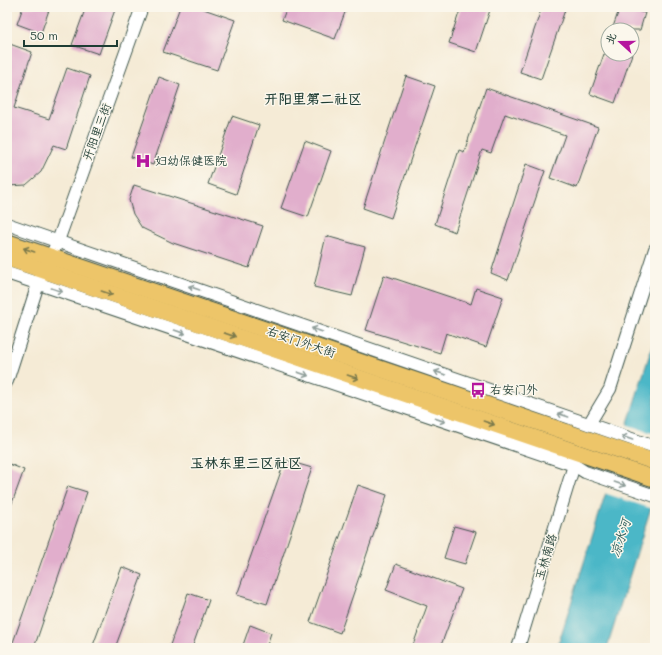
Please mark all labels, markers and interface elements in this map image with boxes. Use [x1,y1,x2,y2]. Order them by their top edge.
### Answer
scale bar [24,22,117,48]
north arrow [600,22,640,62]
text: 50 m [30,27,58,43]
text: 北 [601,30,619,46]
district label: 开阳里第二社区 [264,89,362,108]
street label: 开阳里三街 [78,101,114,163]
hospital icon: 妇幼保健医院 [134,152,152,170]
place label: 妇幼保健医院 [155,152,227,168]
one-way arrow [23,245,35,253]
one-way arrow [188,284,201,291]
one-way arrow [51,287,63,295]
one-way arrow [101,289,113,297]
street label: 右安门外大街 [265,322,338,360]
one-way arrow [311,326,323,334]
one-way arrow [174,329,187,336]
one-way arrow [224,331,236,339]
one-way arrow [434,368,446,376]
one-way arrow [297,370,309,378]
one-way arrow [347,373,359,381]
bus stop icon: 右安门外 [469,381,487,399]
place label: 右安门外 [490,381,538,397]
one-way arrow [556,411,569,418]
one-way arrow [433,416,445,424]
one-way arrow [483,420,495,428]
one-way arrow [622,433,634,441]
district label: 玉林东里三区社区 [190,453,302,472]
one-way arrow [614,480,626,488]
water label: 凉水河 [605,515,634,559]
street label: 玉林南路 [530,531,560,582]

